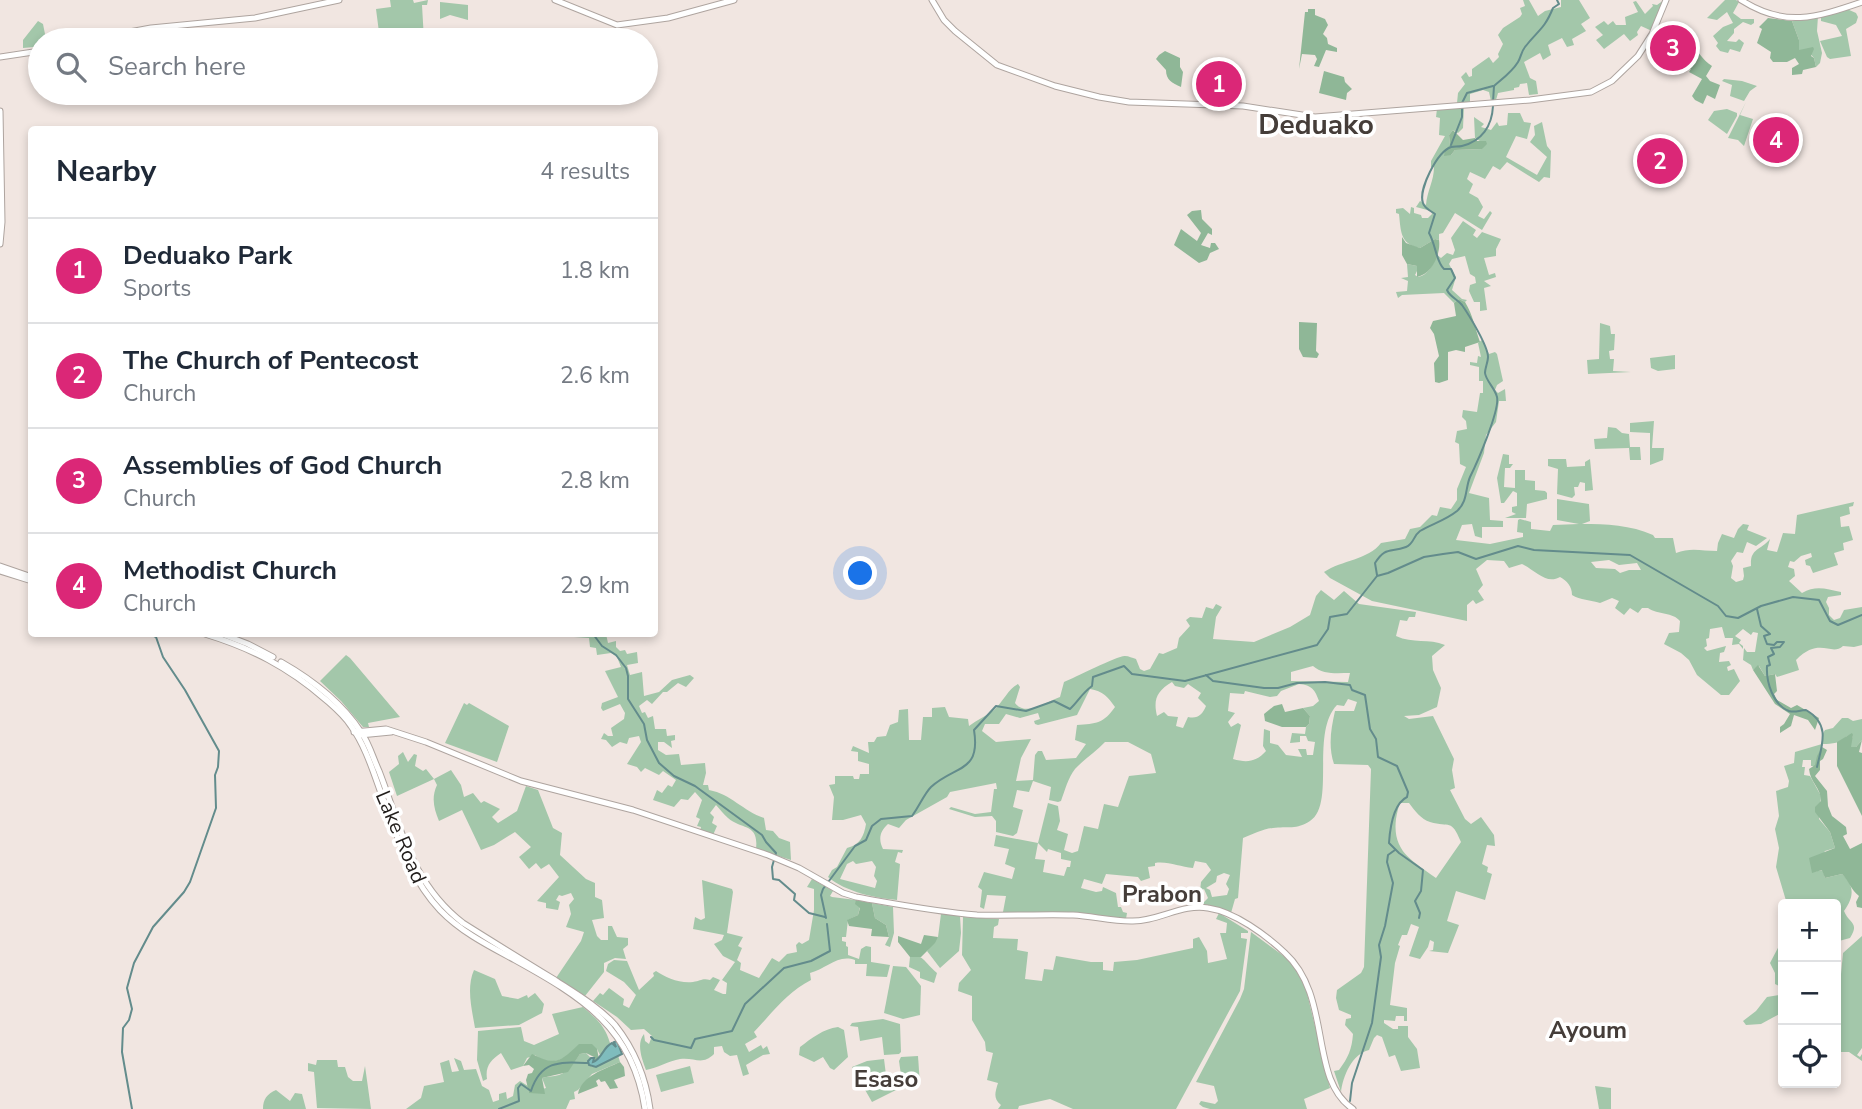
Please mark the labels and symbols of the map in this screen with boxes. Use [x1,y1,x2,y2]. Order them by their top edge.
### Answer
pin: 3 [1650,22,1696,74]
pin: 1 [1196,58,1242,110]
district label: Deduako [1258,106,1374,144]
pin: 4 [1753,114,1799,166]
pin: 2 [1637,135,1683,187]
your location [843,556,877,590]
street label: Lake Road [369,786,433,888]
district label: Prabon [1122,878,1202,910]
district label: Ayoum [1549,1014,1627,1046]
district label: Esaso [854,1063,918,1095]

